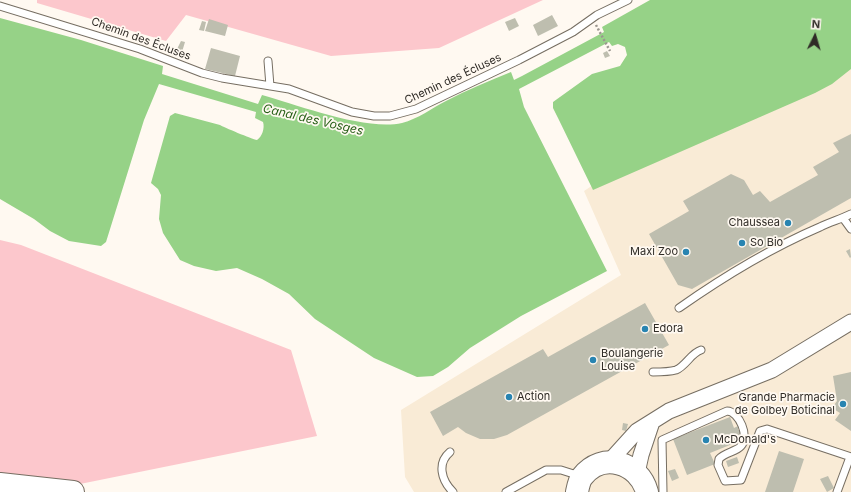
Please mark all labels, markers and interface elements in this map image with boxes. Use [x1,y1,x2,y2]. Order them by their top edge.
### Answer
street label: Chemin des Écluses [89,15,193,63]
north arrow [795,16,835,56]
text: N [811,17,821,31]
street label: Chemin des Écluses [403,51,503,107]
water label: Canal des Vosges [261,101,365,139]
place label: Chaussea [728,216,780,230]
marker: Chaussea [783,218,793,228]
place label: So Bio [750,236,783,250]
marker: So Bio [737,238,747,248]
place label: Maxi Zoo [630,245,678,259]
marker: Maxi Zoo [681,247,691,257]
place label: Edora [653,322,683,336]
marker: Edora [640,324,650,334]
place label: Boulangerie Louise [601,347,663,373]
marker: Boulangerie Louise [588,355,598,365]
place label: Action [517,390,550,404]
place label: Grande Pharmacie de Golbey Boticinal [735,391,835,417]
marker: Action [504,392,514,402]
marker: Grande Pharmacie de Golbey Boticinal [838,399,848,409]
place label: McDonald's [714,433,776,447]
marker: McDonald's [701,435,711,445]

